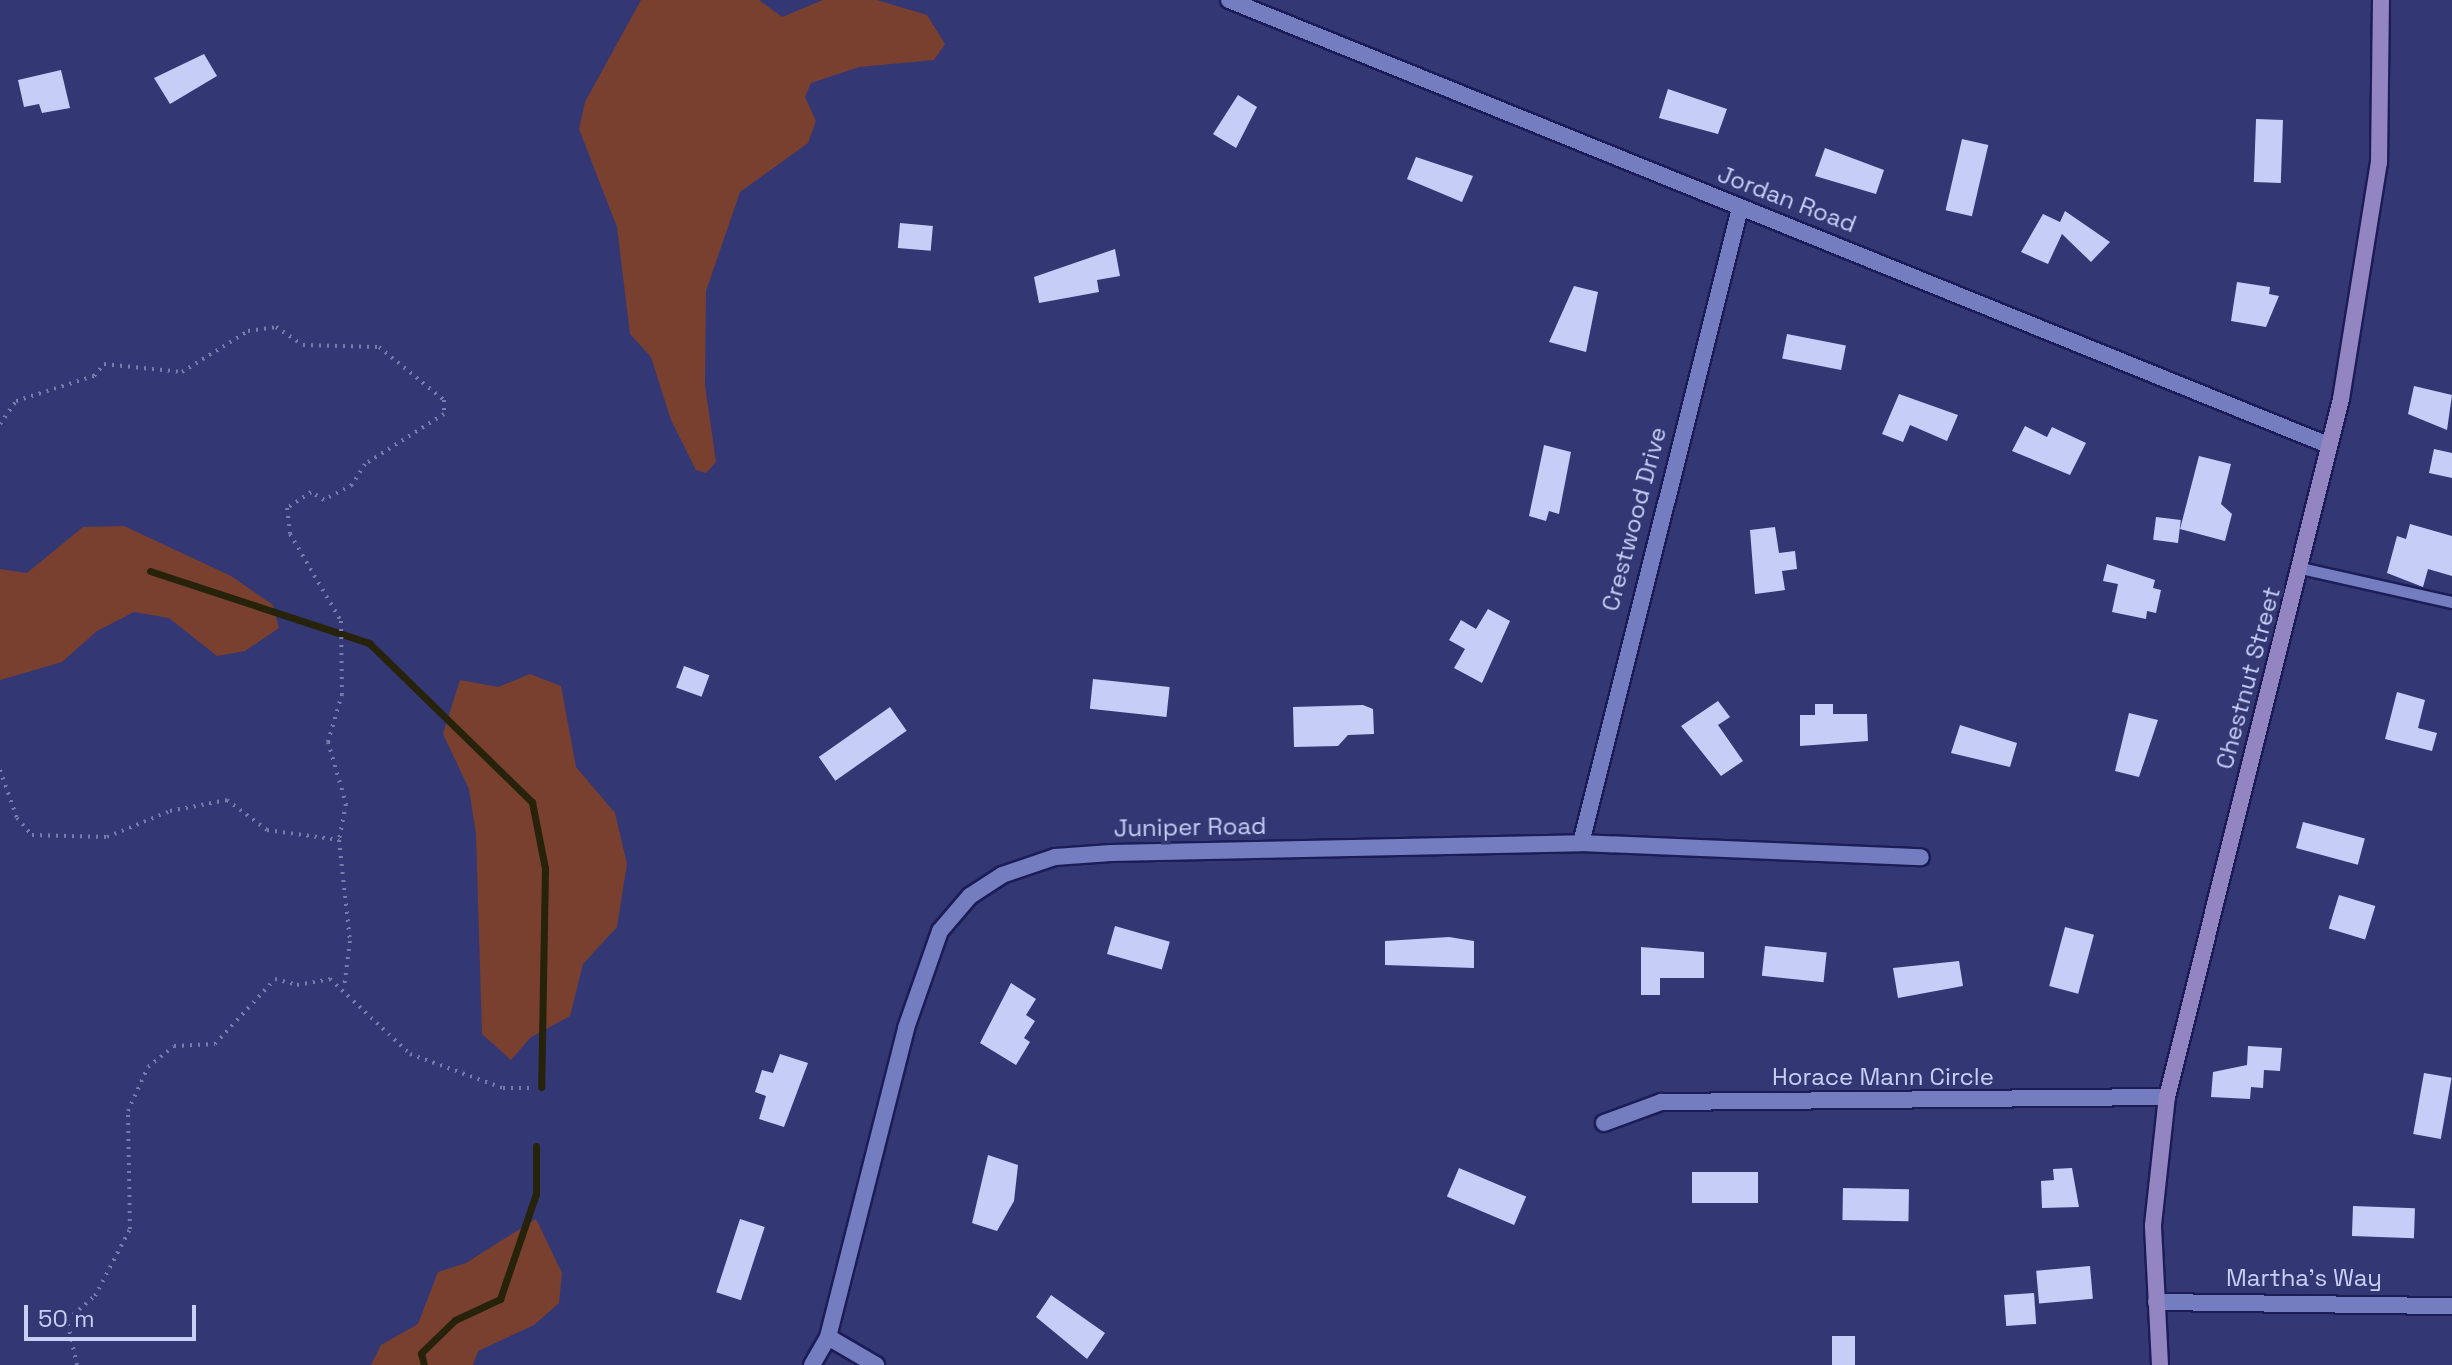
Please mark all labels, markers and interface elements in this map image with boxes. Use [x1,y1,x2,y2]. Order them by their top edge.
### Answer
street label: Jordan Road [1714,159,1860,239]
street label: Crestwood Drive [1596,424,1672,614]
street label: Chestnut Street [2210,584,2286,772]
street label: Juniper Road [1113,811,1267,843]
street label: Horace Mann Circle [1772,1063,1994,1091]
street label: Martha's Way [2226,1264,2382,1292]
scale bar [28,1289,200,1339]
text: 50 m [38,1303,95,1334]

